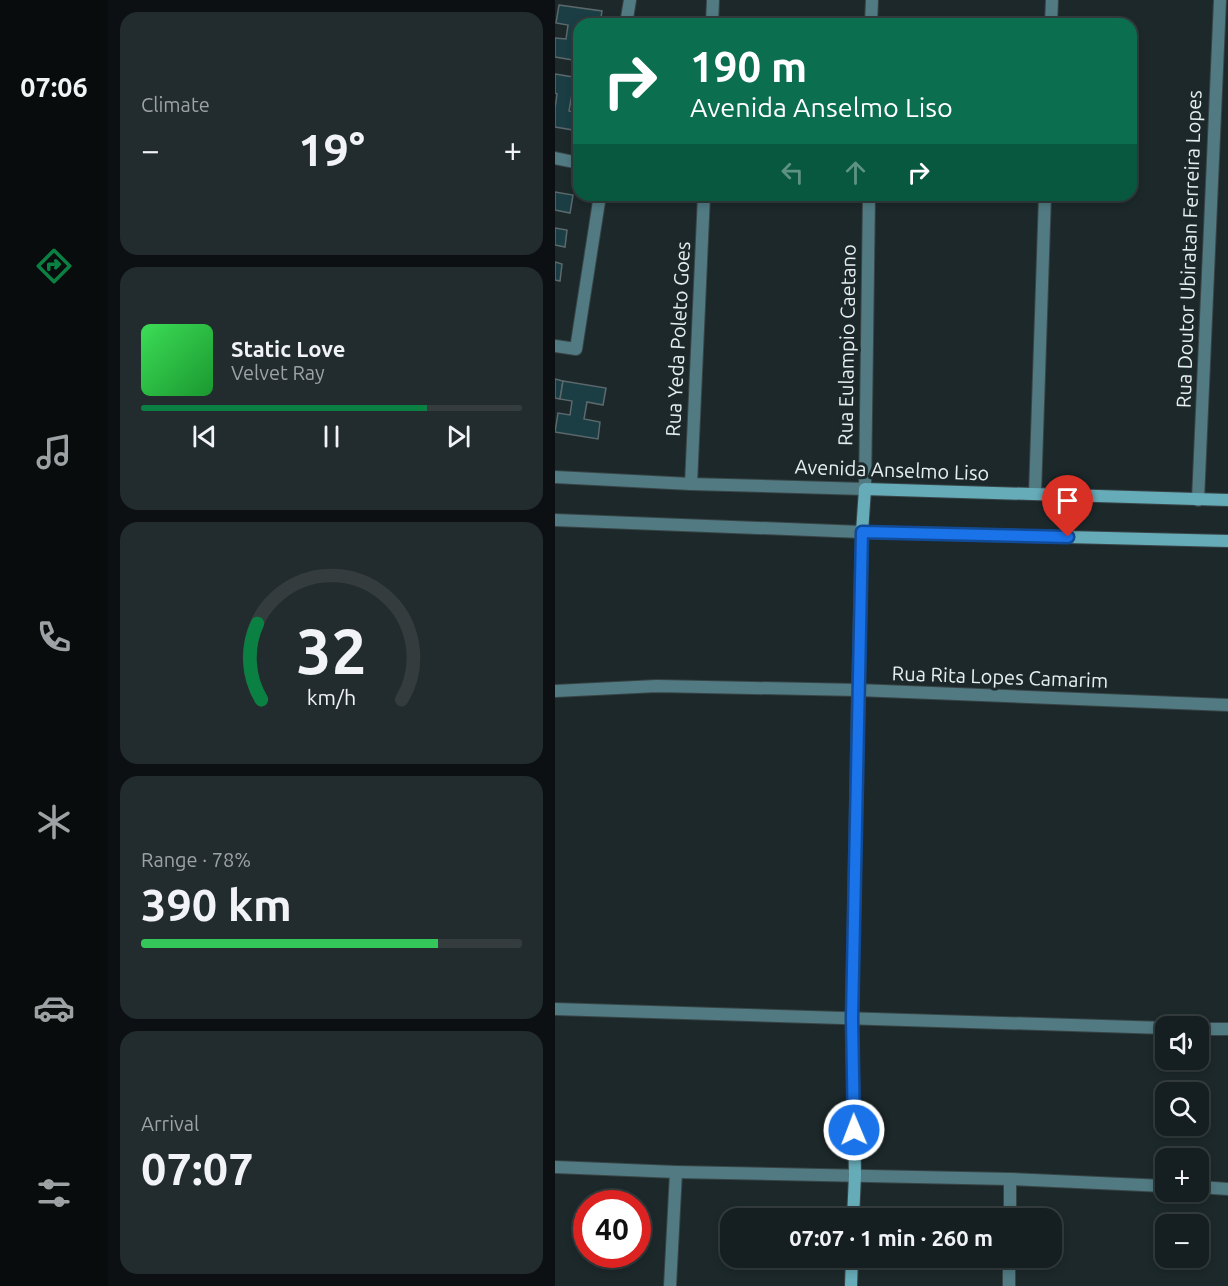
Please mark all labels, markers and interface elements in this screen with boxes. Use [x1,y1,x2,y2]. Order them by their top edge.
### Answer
icon: right [591,42,669,120]
text: 190 m [690,43,807,90]
text: 07:06 [20,72,88,102]
street label: Rua Doutor Ubiratan Ferreira Lopes [1171,90,1206,408]
text: Avenida Anselmo Liso [690,92,953,122]
text: Climate [141,93,210,116]
text: 19° [298,124,365,175]
text: − [141,131,160,168]
text: + [503,131,522,168]
icon: left [776,156,809,189]
icon: ahead [839,156,872,189]
icon: right [902,156,935,189]
street label: Rua Yeda Poleto Goes [661,241,694,437]
street label: Rua Eulampio Caetano [833,244,860,446]
icon: directions [33,245,75,287]
text: Static Love [231,336,346,361]
text: Velvet Ray [231,361,325,384]
icon: previous [188,420,221,453]
icon: pause [315,420,348,453]
icon: next [442,420,475,453]
icon: music [33,431,75,473]
street label: Avenida Anselmo Liso [794,455,990,484]
pin [1042,475,1093,537]
icon: arrive [1051,484,1084,517]
icon: phone [33,616,75,658]
text: 32 [296,616,367,686]
street label: Rua Rita Lopes Camarim [891,661,1109,692]
text: km/h [307,685,356,709]
icon: climate [33,801,75,843]
text: Range · 78% [141,848,251,871]
text: 390 km [141,879,292,930]
icon: car [33,987,75,1029]
map controls [1155,1016,1209,1268]
button: sound [1155,1016,1209,1070]
button: search [1155,1082,1209,1136]
position arrow [822,1098,886,1162]
text: Arrival [141,1112,199,1135]
text: 07:07 [141,1143,254,1194]
button: + [1155,1148,1209,1202]
icon: filters [33,1172,75,1214]
speed limit sign: 40 [573,1190,651,1268]
button: − [1155,1214,1209,1268]
text: 07:07 · 1 min · 260 m [789,1225,993,1250]

